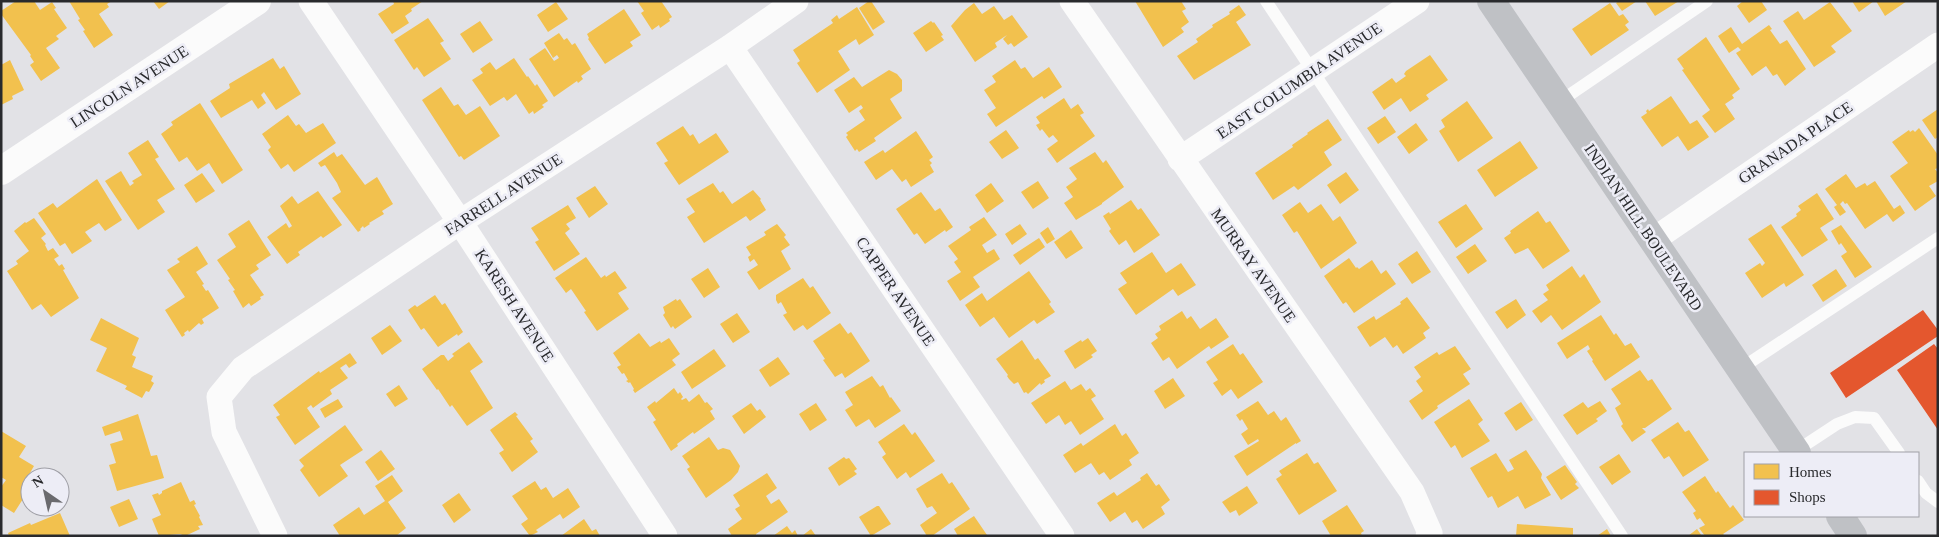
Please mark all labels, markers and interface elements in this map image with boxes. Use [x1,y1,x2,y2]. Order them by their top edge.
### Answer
street label: EAST COLUMBIA AVENUE [1214,19,1385,142]
street label: LINCOLN AVENUE [67,42,191,131]
street label: GRANADA PLACE [1735,98,1855,187]
street label: INDIAN HILL BOULEVARD [1581,141,1706,314]
street label: FARRELL AVENUE [442,150,565,239]
street label: MURRAY AVENUE [1208,205,1299,325]
street label: CAPPER AVENUE [853,234,938,349]
street label: KARESH AVENUE [472,246,557,365]
legend [1744,452,1919,517]
text: Homes [1789,464,1832,480]
north arrow [20,467,70,517]
text: N [30,473,46,491]
text: Shops [1789,489,1826,505]

